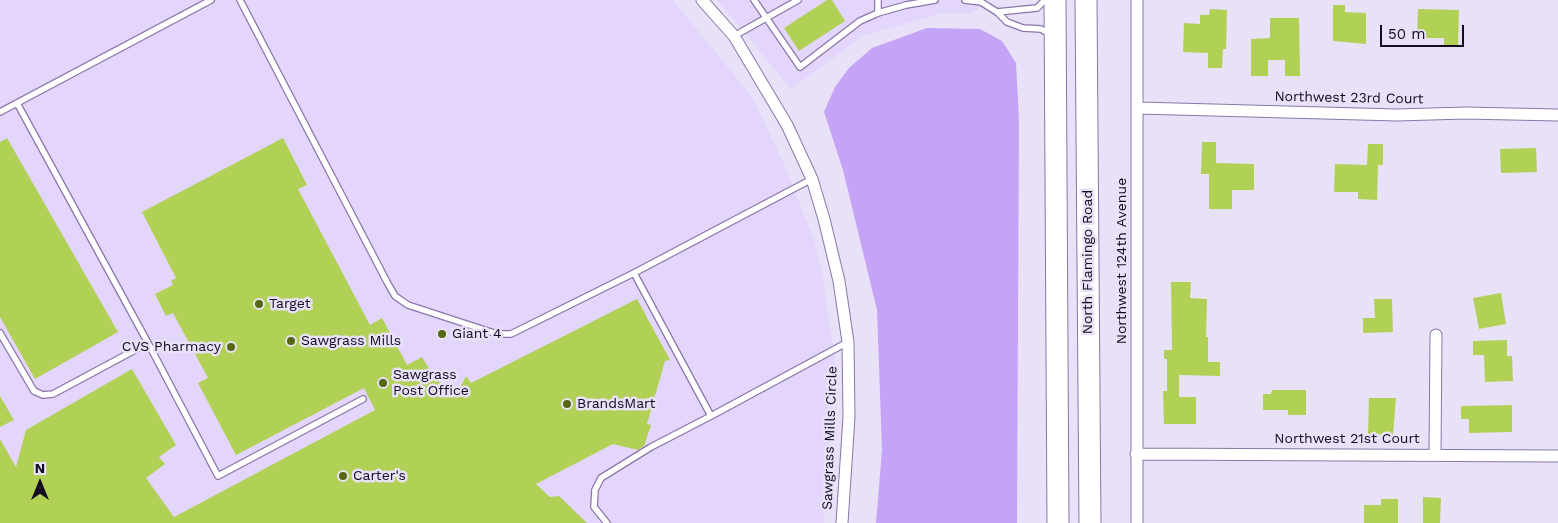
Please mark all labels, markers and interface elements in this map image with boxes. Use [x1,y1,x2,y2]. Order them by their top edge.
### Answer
scale bar [1383,15,1467,47]
text: 50 m [1388,25,1425,43]
street label: Northwest 23rd Court [1274,88,1424,108]
street label: Northwest 124th Avenue [1114,178,1130,344]
street label: North Flamingo Road [1080,190,1096,334]
place label: Target [269,296,311,312]
marker: Target [253,298,265,310]
place label: Giant 4 [452,326,502,342]
marker: Giant 4 [436,328,448,340]
place label: Sawgrass Mills [301,333,401,349]
marker: Sawgrass Mills [285,335,297,347]
place label: CVS Pharmacy [122,339,221,355]
marker: CVS Pharmacy [225,341,237,353]
street label: Sawgrass Mills Circle [819,366,841,510]
place label: Sawgrass Post Office [393,367,469,400]
marker: Sawgrass Post Office [377,377,389,389]
place label: BrandsMart [577,396,655,412]
marker: BrandsMart [561,398,573,410]
street label: Northwest 21st Court [1274,431,1420,447]
north arrow [15,458,65,508]
text: N [35,460,45,476]
place label: Carter's [353,468,406,484]
marker: Carter's [337,470,349,482]

